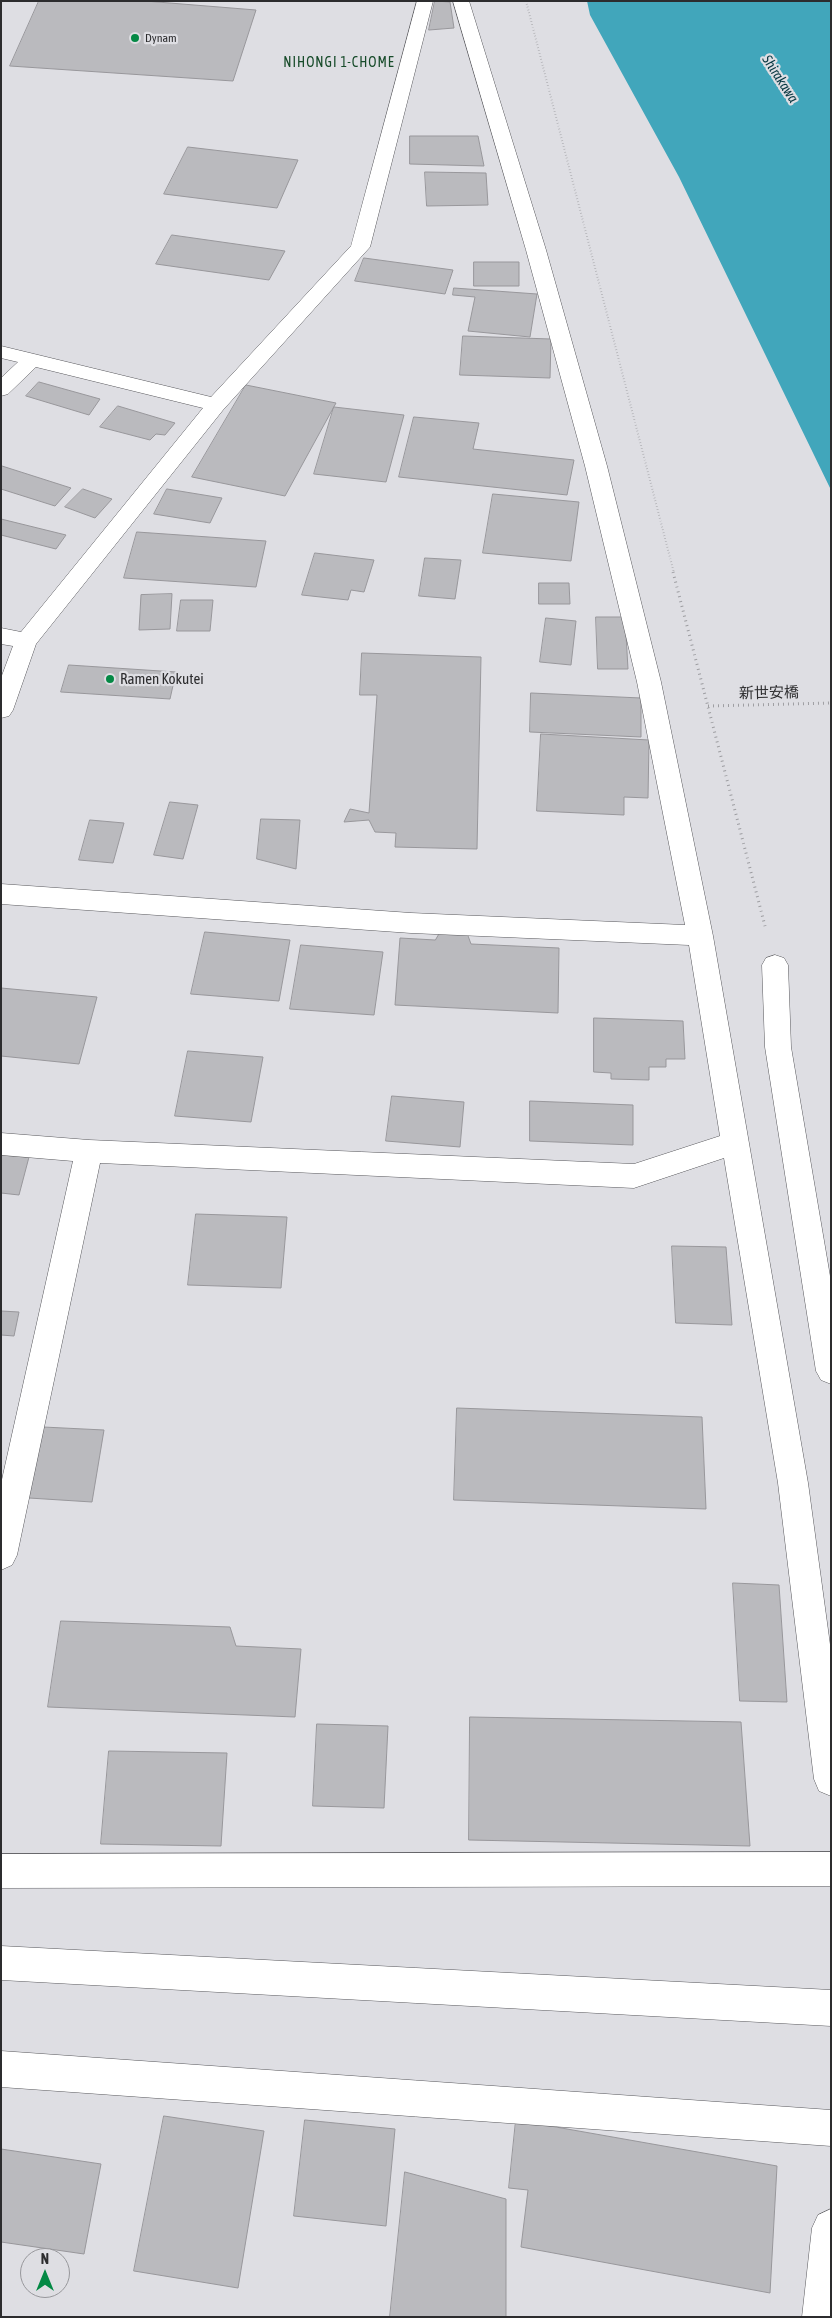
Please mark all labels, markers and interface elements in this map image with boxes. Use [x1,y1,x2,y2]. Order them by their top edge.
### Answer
place label: Dynam [145,31,177,45]
marker: Dynam [129,32,141,44]
water label: Shirakawa [758,52,802,106]
district label: NIHONGI 1-CHOME [281,55,397,71]
place label: Ramen Kokutei [120,670,204,688]
marker: Ramen Kokutei [104,673,116,685]
street label: 新世安橋 [739,683,799,703]
north arrow [20,2248,70,2298]
text: N [41,2251,49,2267]

